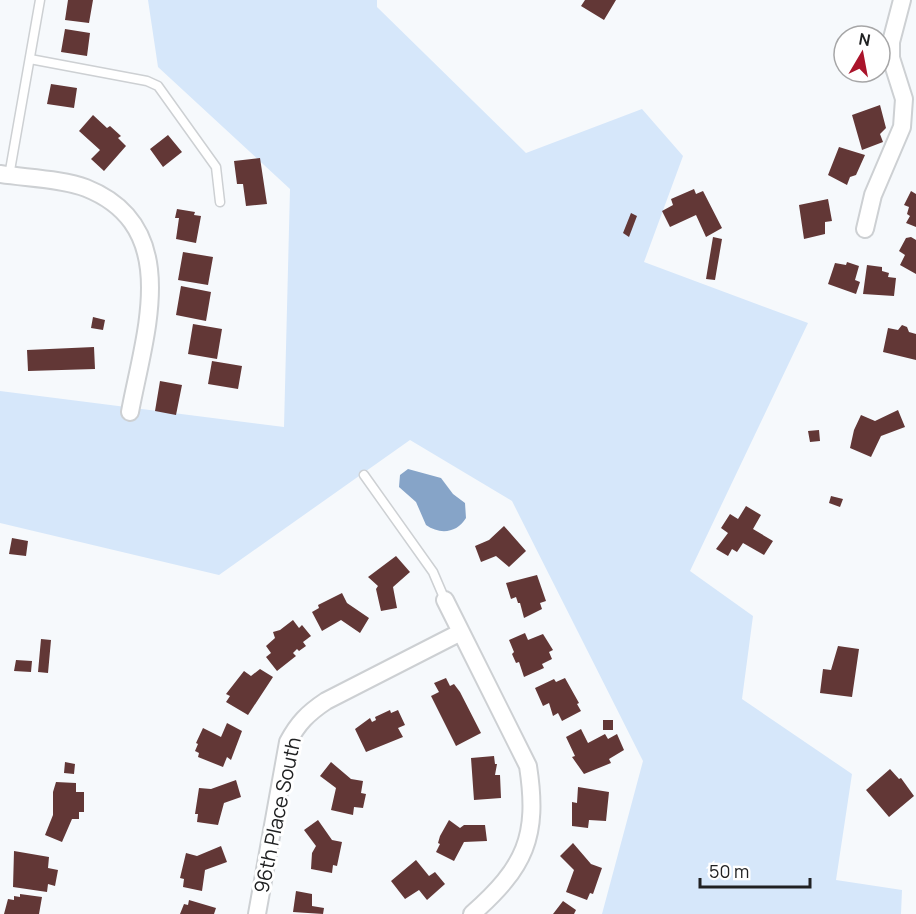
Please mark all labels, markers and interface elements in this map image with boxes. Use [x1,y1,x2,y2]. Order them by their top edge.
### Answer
north arrow [832,24,892,84]
text: N [857,27,872,51]
street label: 96th Place South [247,734,307,896]
scale bar [700,851,810,889]
text: 50 m [709,859,749,883]

